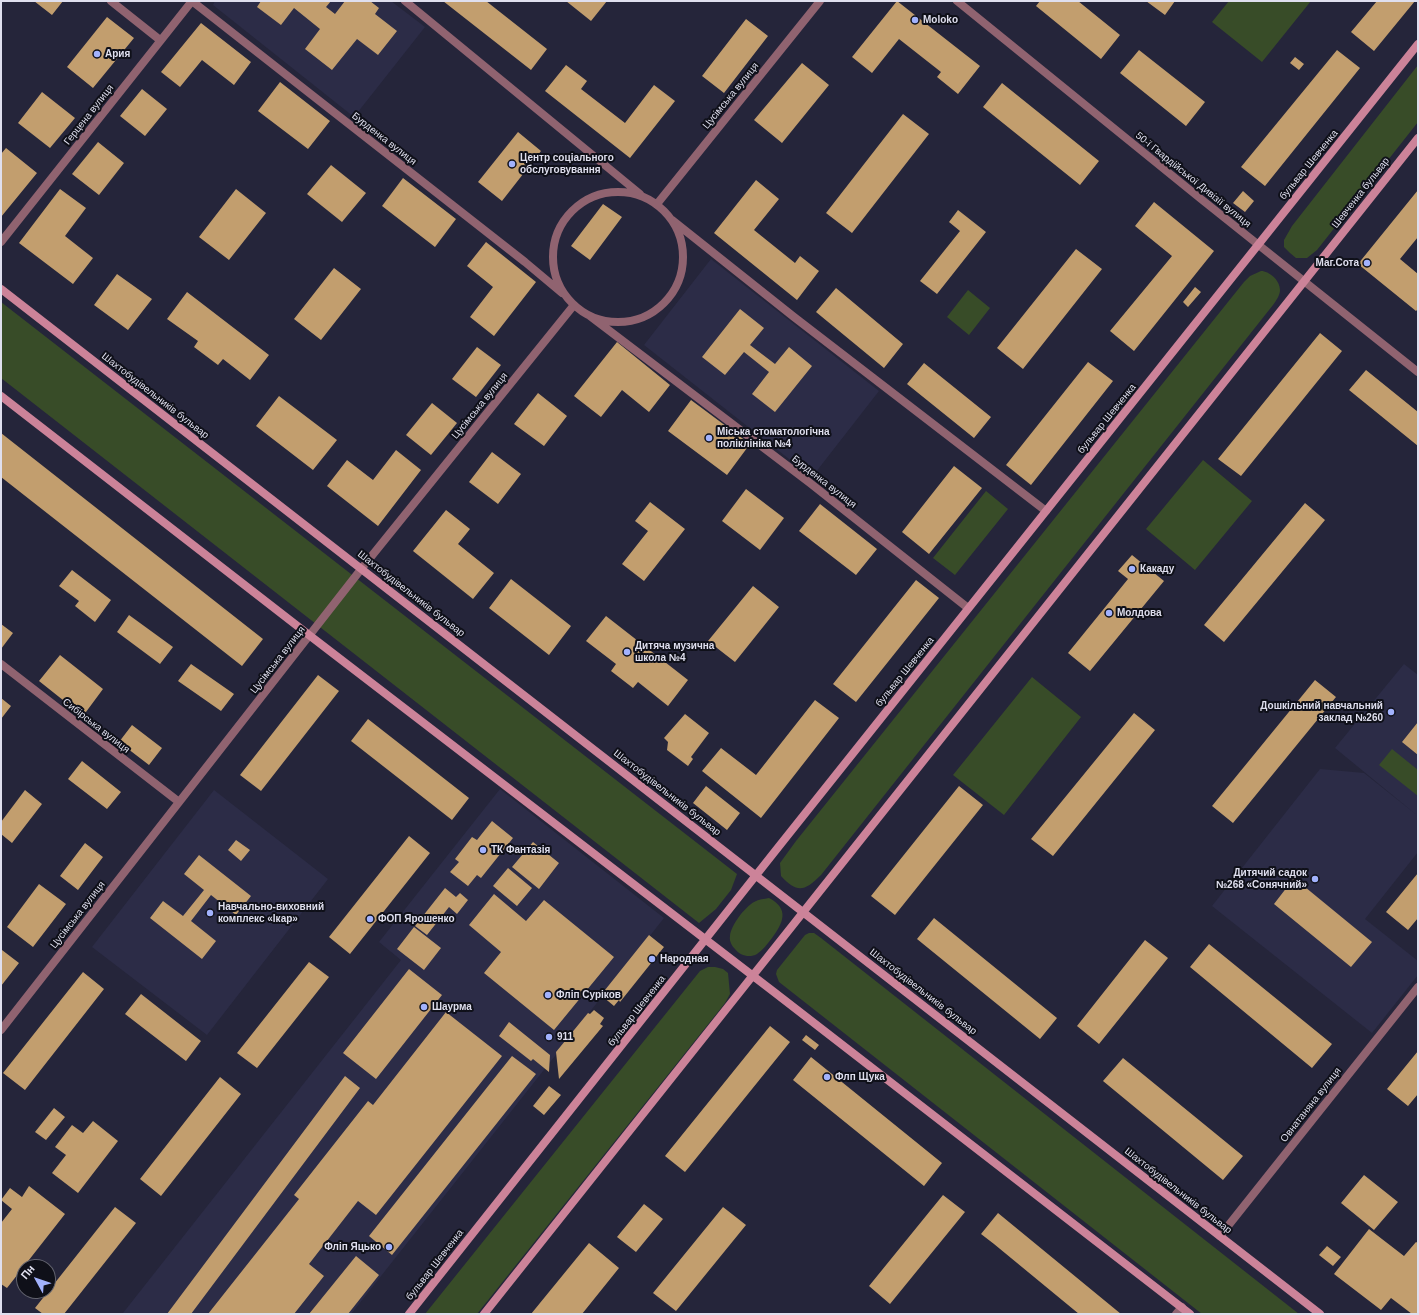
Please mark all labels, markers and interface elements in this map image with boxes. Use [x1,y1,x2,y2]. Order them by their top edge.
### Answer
place label: Moloko [923,14,958,26]
marker: Moloko [910,15,920,25]
place label: Ария [105,48,130,60]
marker: Ария [92,49,102,59]
street label: Цусімська вулиця [701,60,761,132]
street label: Герцена вулиця [62,82,116,148]
street label: Бурденка вулиця [349,110,419,168]
street label: бульвар Шевченка [1277,128,1341,202]
street label: 50-ї Гвардійської Дивізії вулиця [1133,130,1253,230]
place label: Центр соціального обслуговування [520,152,614,176]
street label: Шевченка бульвар [1330,155,1392,231]
marker: Центр соціального обслуговування [507,159,517,169]
place label: Маг.Сота [1316,257,1359,269]
marker: Маг.Сота [1362,258,1372,268]
street label: Шахтобудівельників бульвар [99,350,211,442]
street label: Цусімська вулиця [450,370,510,442]
street label: бульвар Шевченка [1075,382,1139,456]
place label: Міська стоматологічна поліклініка №4 [717,426,830,450]
marker: Міська стоматологічна поліклініка №4 [704,433,714,443]
street label: Бурденка вулиця [789,453,859,511]
street label: Шахтобудівельників бульвар [355,548,467,640]
place label: Какаду [1140,563,1174,575]
marker: Какаду [1127,564,1137,574]
place label: Молдова [1117,607,1162,619]
marker: Молдова [1104,608,1114,618]
street label: Цусімська вулиця [248,624,308,696]
street label: бульвар Шевченка [873,635,937,709]
place label: Дитяча музична школа №4 [635,640,714,664]
marker: Дитяча музична школа №4 [622,647,632,657]
street label: Сибірська вулиця [60,696,132,756]
place label: Дошкільний навчальний заклад №260 [1260,700,1383,724]
marker: Дошкільний навчальний заклад №260 [1386,707,1396,717]
street label: Шахтобудівельників бульвар [611,747,723,839]
place label: ТК Фантазія [491,844,550,856]
marker: ТК Фантазія [478,845,488,855]
place label: Дитячий садок №268 «Сонячний» [1216,867,1307,890]
marker: Дитячий садок №268 «Сонячний» [1310,874,1320,884]
street label: Цусімська вулиця [48,879,108,951]
place label: Навчально-виховний комплекс «Ікар» [218,901,324,924]
marker: Навчально-виховний комплекс «Ікар» [205,908,215,918]
place label: ФОП Ярошенко [378,913,455,925]
marker: ФОП Ярошенко [365,914,375,924]
street label: Шахтобудівельників бульвар [867,946,979,1038]
place label: Народная [660,953,709,965]
marker: Народная [647,954,657,964]
street label: бульвар Шевченка [606,973,668,1049]
place label: Фліп Суріков [556,989,621,1001]
marker: Фліп Суріков [543,990,553,1000]
place label: Шаурма [432,1001,472,1013]
marker: Шаурма [419,1002,429,1012]
place label: 911 [557,1031,573,1043]
marker: 911 [544,1032,554,1042]
street label: Овнатаняна вулиця [1278,1065,1344,1145]
place label: Флп Щука [835,1071,885,1083]
marker: Флп Щука [822,1072,832,1082]
street label: Шахтобудівельників бульвар [1122,1145,1234,1237]
street label: бульвар Шевченка [404,1227,466,1303]
place label: Фліп Яцько [324,1241,381,1253]
marker: Фліп Яцько [384,1242,394,1252]
north arrow [16,1259,56,1299]
text: Пн [18,1262,37,1281]

